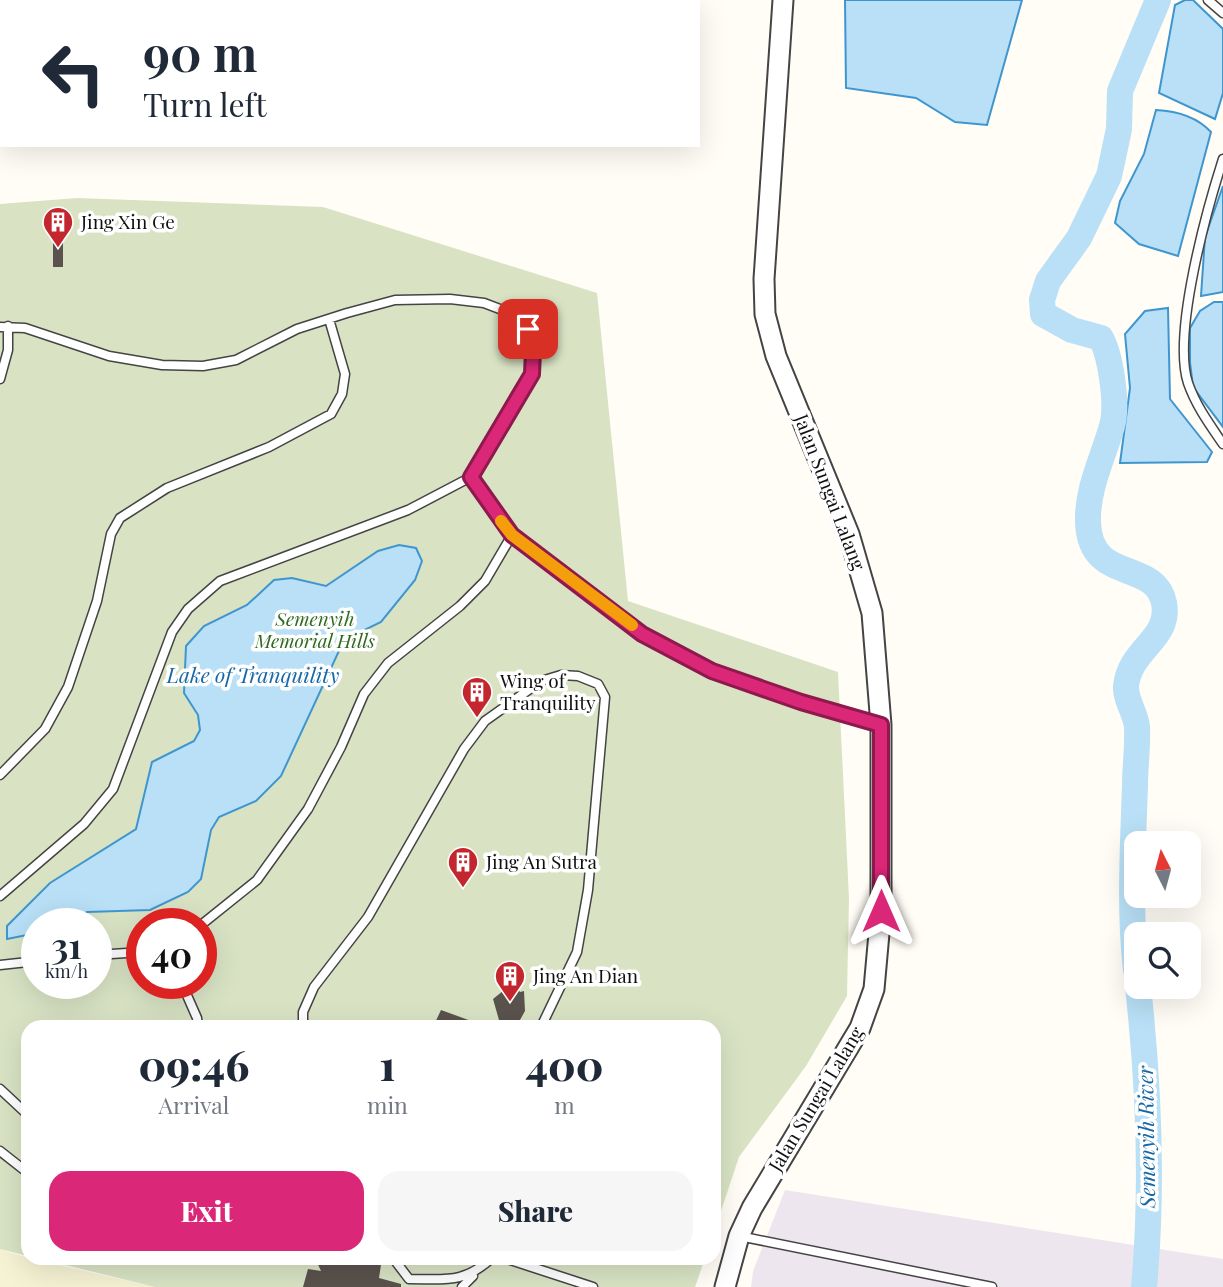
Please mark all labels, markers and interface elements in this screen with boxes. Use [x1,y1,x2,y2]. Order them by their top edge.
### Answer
text: 90 m [143,19,257,84]
icon: left [28,28,119,119]
text: Turn left [143,82,267,125]
building icon: Jing Xin Ge [41,205,75,249]
place label: Jing Xin Ge [80,208,175,234]
pin [498,299,558,359]
icon: arrive [509,310,547,348]
street label: Jalan Sungai Lalang [789,409,873,573]
park label: Semenyih Memorial Hills [254,605,375,653]
water label: Lake of Tranquility [166,660,339,688]
place label: Wing of Tranquility [499,667,596,715]
building icon: Wing of Tranquility [460,675,494,719]
north arrow [1124,831,1200,908]
map controls [1124,831,1201,999]
building icon: Jing An Sutra [446,845,480,889]
place label: Jing An Sutra [485,848,597,874]
position arrow [844,874,918,948]
speed limit sign: 40 [126,908,217,999]
text: 31 [51,921,82,968]
button: search [1124,922,1201,999]
text: km/h [45,959,88,983]
building icon: Jing An Dian [493,959,527,1003]
place label: Jing An Dian [532,962,639,988]
street label: Jalan Sungai Lalang [761,1021,869,1177]
text: 09:46 [139,1036,249,1092]
text: 1 [379,1036,396,1092]
text: 400 [525,1036,603,1092]
water label: Semenyih River [1130,1065,1160,1209]
text: Arrival [159,1089,229,1120]
text: min [367,1089,408,1120]
text: m [554,1089,575,1120]
button: Exit [49,1171,364,1251]
button: Share [378,1171,693,1251]

